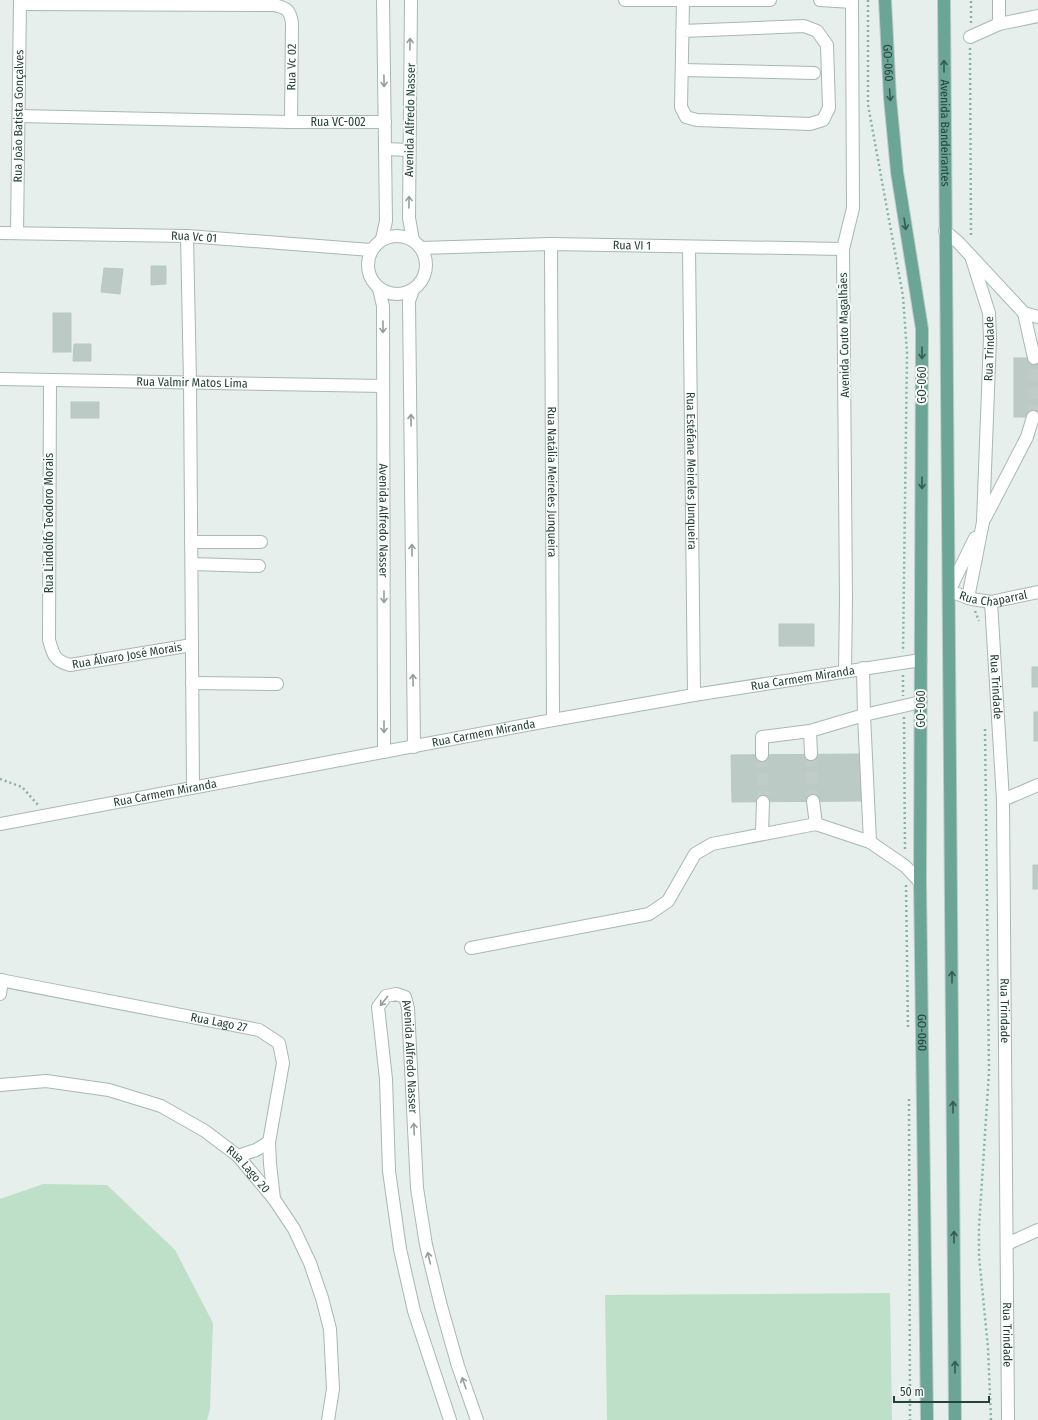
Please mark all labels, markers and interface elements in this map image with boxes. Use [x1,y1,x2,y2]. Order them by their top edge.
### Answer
one-way arrow [406,38,414,51]
street label: Rua Vc 02 [284,44,299,91]
street label: GO-060 [880,44,896,82]
street label: Rua João Batista Gonçalves [11,49,26,183]
one-way arrow [940,60,948,73]
street label: Avenida Alfredo Nasser [402,62,418,177]
one-way arrow [380,74,388,87]
street label: Avenida Bandeirantes [938,79,952,187]
one-way arrow [887,88,894,101]
street label: Rua VC-002 [310,115,366,129]
one-way arrow [405,196,413,209]
one-way arrow [902,217,910,230]
street label: Rua Vc 01 [171,229,217,245]
street label: Rua VI 1 [613,238,651,253]
street label: Avenida Couto Magalhães [836,272,852,398]
street label: Rua Trindade [981,316,997,381]
one-way arrow [379,320,387,333]
one-way arrow [918,346,926,359]
street label: GO-060 [915,366,929,404]
street label: Rua Valmir Matos Lima [136,374,248,391]
street label: Rua Estéfane Meireles Junqueira [684,392,699,550]
street label: Rua Natália Meireles Junqueira [545,407,559,558]
one-way arrow [407,414,415,427]
street label: Rua Lindolfo Teodoro Morais [42,453,56,593]
street label: Avenida Alfredo Nasser [376,464,391,578]
one-way arrow [918,476,926,489]
one-way arrow [408,544,416,557]
street label: Rua Chaparral [958,587,1028,609]
one-way arrow [380,590,388,603]
street label: Rua Álvaro José Morais [71,640,183,672]
street label: Rua Trindade [987,654,1005,720]
street label: Rua Carmem Miranda [750,663,856,693]
one-way arrow [409,674,417,687]
street label: GO-060 [914,690,928,728]
street label: Rua Carmem Miranda [431,716,536,750]
one-way arrow [380,720,388,733]
street label: Rua Carmem Miranda [112,776,218,810]
one-way arrow [948,971,956,984]
street label: Rua Trindade [997,978,1012,1043]
one-way arrow [379,996,388,1006]
street label: Avenida Alfredo Nasser [399,998,420,1115]
street label: Rua Lago 27 [190,1010,249,1035]
street label: GO-060 [915,1014,929,1051]
one-way arrow [949,1101,957,1114]
one-way arrow [410,1123,418,1136]
street label: Rua Lago 20 [224,1143,273,1196]
one-way arrow [950,1231,958,1244]
one-way arrow [425,1252,433,1265]
street label: Rua Trindade [1000,1302,1015,1367]
one-way arrow [951,1361,959,1374]
one-way arrow [460,1377,467,1390]
scale bar [894,1378,989,1404]
text: 50 m [900,1385,924,1399]

